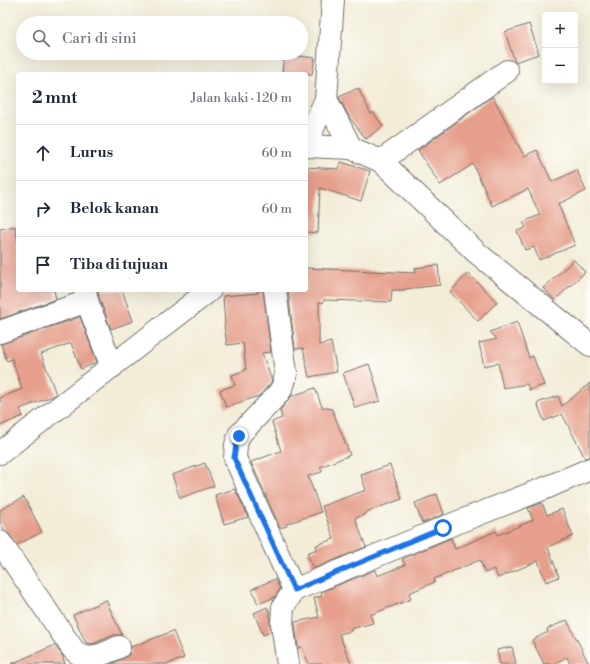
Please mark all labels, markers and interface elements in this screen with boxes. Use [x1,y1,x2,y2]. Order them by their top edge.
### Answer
map controls [542,12,578,84]
button: + [542,12,578,48]
search box [16,16,308,60]
icon: search [30,27,52,49]
text: Cari di sini [62,29,137,48]
button: − [542,48,578,84]
text: 2 mnt [32,87,77,109]
text: Jalan kaki · 120 m [191,90,292,106]
icon: ahead [32,142,54,164]
text: Lurus [70,143,113,162]
text: 60 m [261,145,292,161]
icon: right [32,198,54,220]
text: Belok kanan [70,199,159,218]
text: 60 m [261,201,292,217]
icon: arrive [32,254,54,276]
text: Tiba di tujuan [70,255,168,274]
route end [230,427,248,445]
route start [434,519,452,537]

